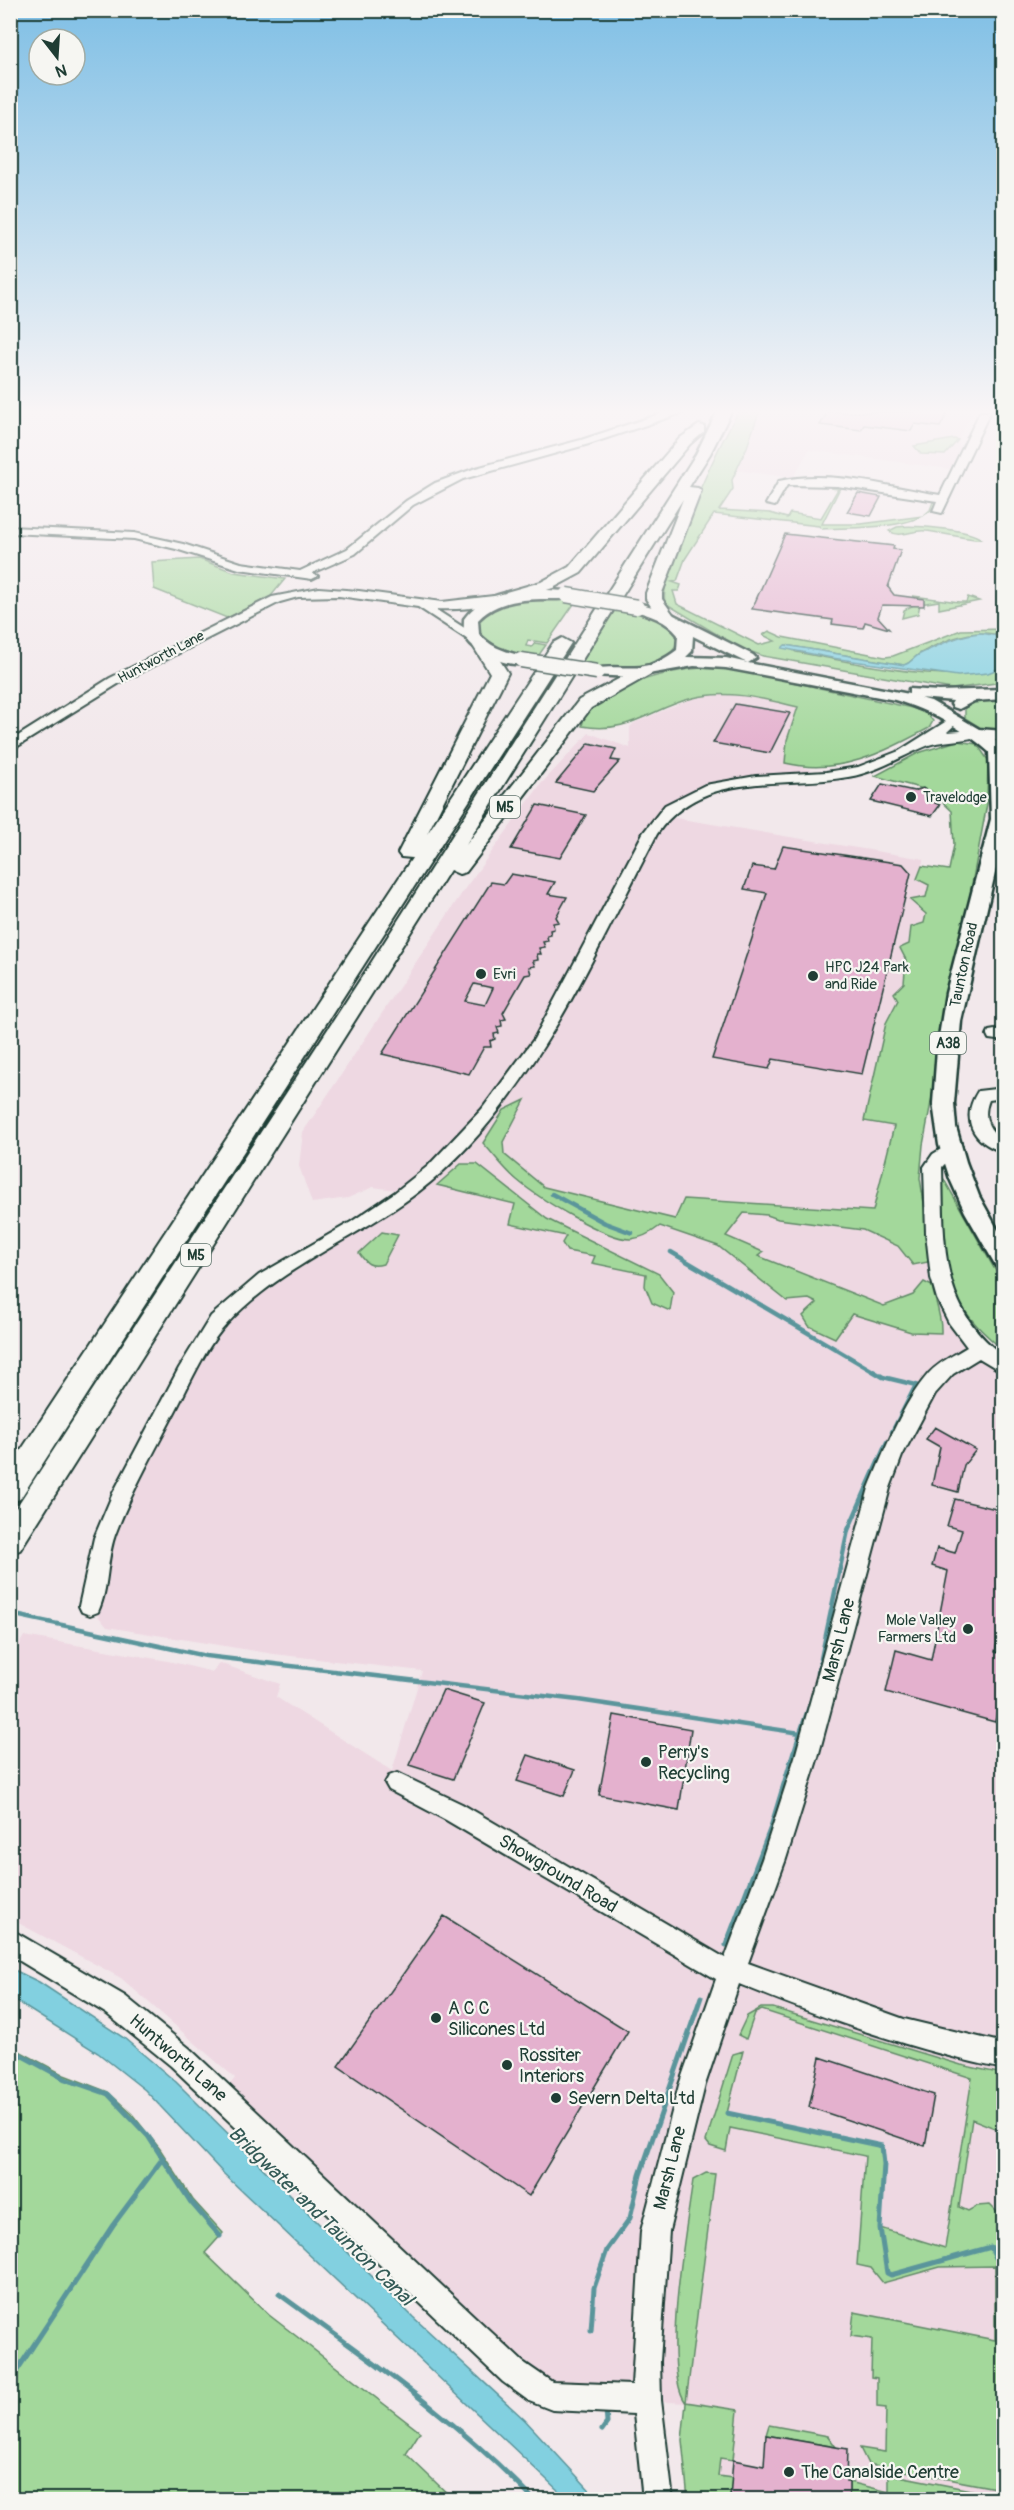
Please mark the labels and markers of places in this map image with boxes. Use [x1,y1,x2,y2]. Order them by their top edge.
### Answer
place label: Travelodge [923,789,987,806]
marker: Travelodge [904,790,918,804]
place label: HPC J24 Park and Ride [825,958,910,994]
place label: Evri [493,965,516,984]
marker: Evri [474,967,488,981]
marker: HPC J24 Park and Ride [806,969,820,983]
place label: Mole Valley Farmers Ltd [878,1611,957,1647]
marker: Mole Valley Farmers Ltd [961,1622,975,1636]
place label: Perry's Recycling [658,1741,730,1785]
marker: Perry's Recycling [639,1755,653,1769]
place label: A C C Silicones Ltd [448,1997,545,2041]
marker: A C C Silicones Ltd [429,2011,443,2025]
place label: Rossiter Interiors [519,2044,584,2088]
marker: Rossiter Interiors [500,2058,514,2072]
place label: Severn Delta Ltd [568,2087,695,2110]
marker: Severn Delta Ltd [549,2091,563,2105]
place label: The Canalside Centre [801,2461,959,2484]
marker: The Canalside Centre [782,2465,796,2479]

